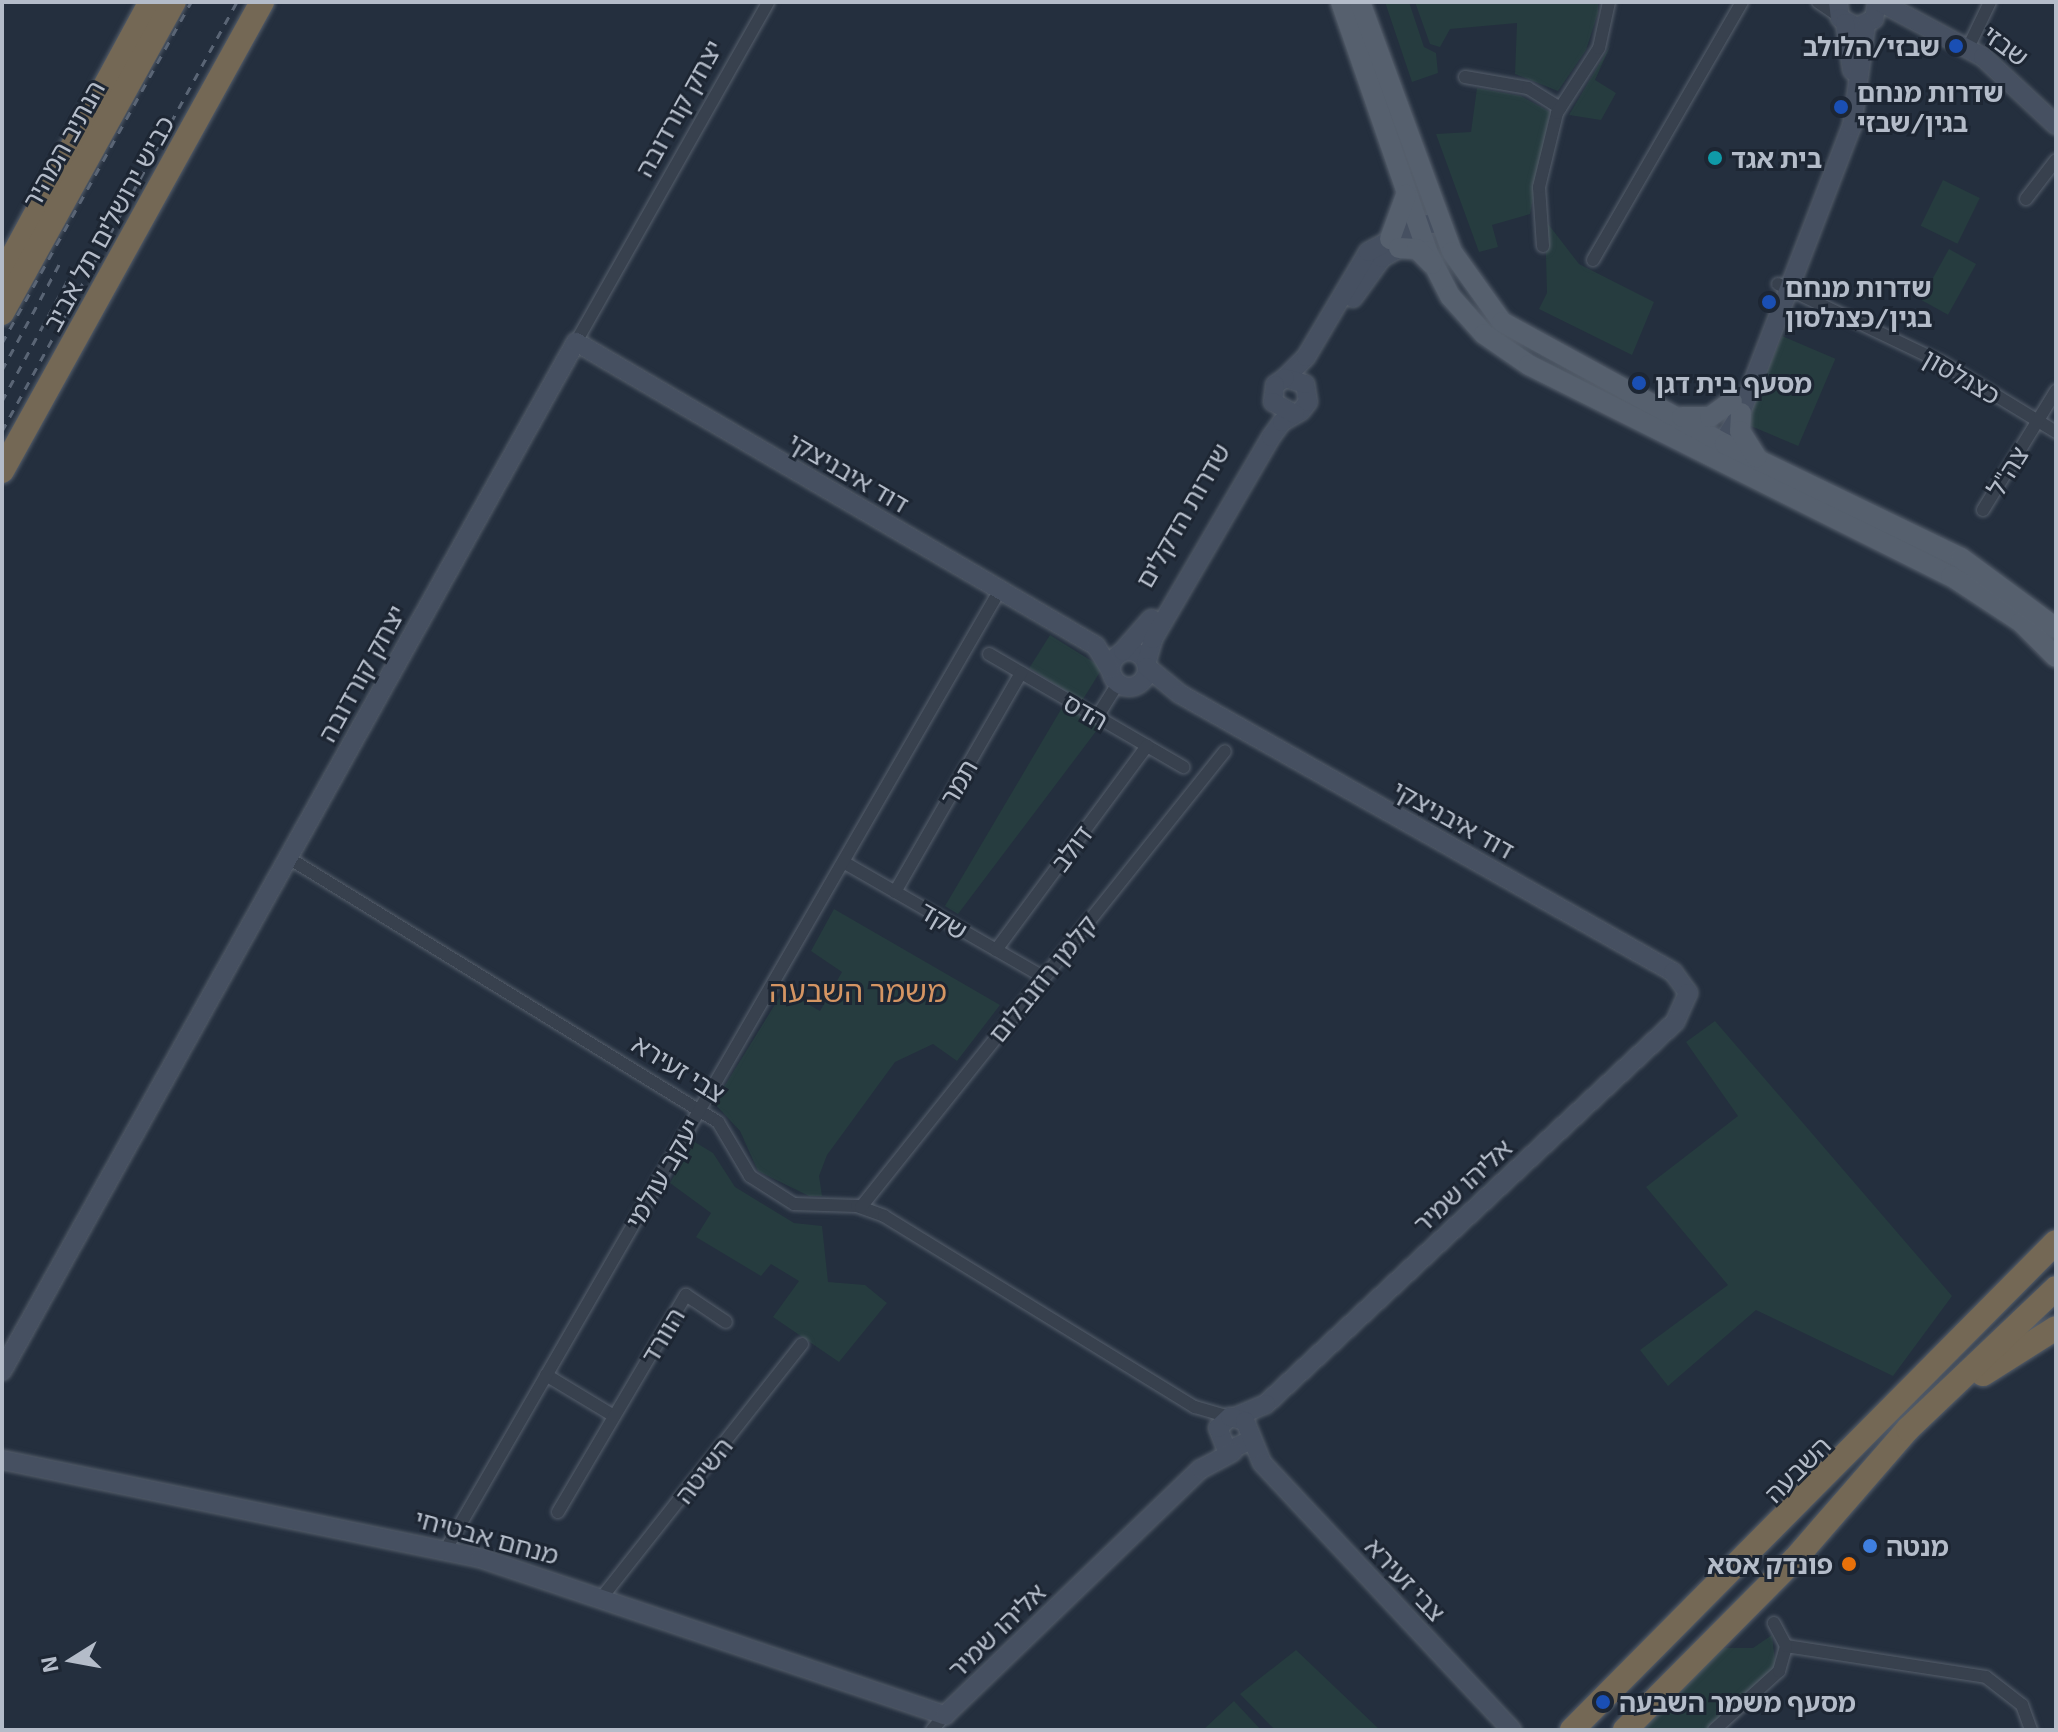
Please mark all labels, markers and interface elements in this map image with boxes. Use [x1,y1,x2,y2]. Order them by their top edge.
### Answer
street label: שבזי [1977,18,2035,72]
place label: שבזי/הלולב [1803,30,1940,62]
street label: יצחק קורדובה [628,34,728,182]
marker: שבזי/הלולב [1947,37,1965,55]
street label: הנתיב המהיר [15,75,111,213]
place label: שדרות מנחם בגין/שבזי [1857,76,2004,138]
marker: שדרות מנחם בגין/שבזי [1832,98,1850,116]
street label: כביש ירושלים תל אביב [36,110,180,336]
place label: בית אגד [1731,142,1822,174]
marker: בית אגד [1706,149,1724,167]
place label: שדרות מנחם בגין/כצנלסון [1785,271,1932,332]
marker: שדרות מנחם בגין/כצנלסון [1760,293,1778,311]
street label: כצנלסון [1918,342,2006,410]
place label: מסעף בית דגן [1655,367,1812,399]
marker: מסעף בית דגן [1630,374,1648,392]
street label: דוד איבניצקי [783,425,915,519]
street label: שדרות הדקלים [1128,437,1236,593]
street label: צה"ל [1980,440,2034,502]
street label: יצחק קורדובה [311,599,411,747]
street label: הדס [1058,686,1114,736]
street label: תמר [933,754,983,810]
street label: דוד איבניצקי [1388,773,1520,865]
street label: דולב [1044,819,1098,877]
street label: שקד [915,894,973,946]
street label: קלמן רוזנבלום [981,908,1103,1048]
district label: משמר השבעה [769,972,947,1008]
street label: צבי זעירא [627,1027,731,1109]
street label: יעקב עולמי [618,1112,706,1234]
street label: אליהו שמיר [1406,1131,1518,1239]
street label: הוורד [633,1302,691,1368]
street label: השבעה [1757,1429,1837,1509]
street label: השיטה [667,1431,739,1509]
street label: מנחם אבטיחי [412,1502,562,1570]
place label: מנטה [1886,1530,1949,1562]
street label: צבי זעירא [1359,1531,1453,1627]
marker: מנטה [1861,1537,1879,1555]
place label: פונדק אסא [1707,1548,1833,1580]
marker: פונדק אסא [1840,1555,1858,1573]
street label: אליהו שמיר [941,1576,1051,1684]
north arrow [32,1620,112,1700]
text: N [34,1654,63,1675]
place label: מסעף משמר השבעה [1619,1686,1856,1718]
marker: מסעף משמר השבעה [1594,1693,1612,1711]

